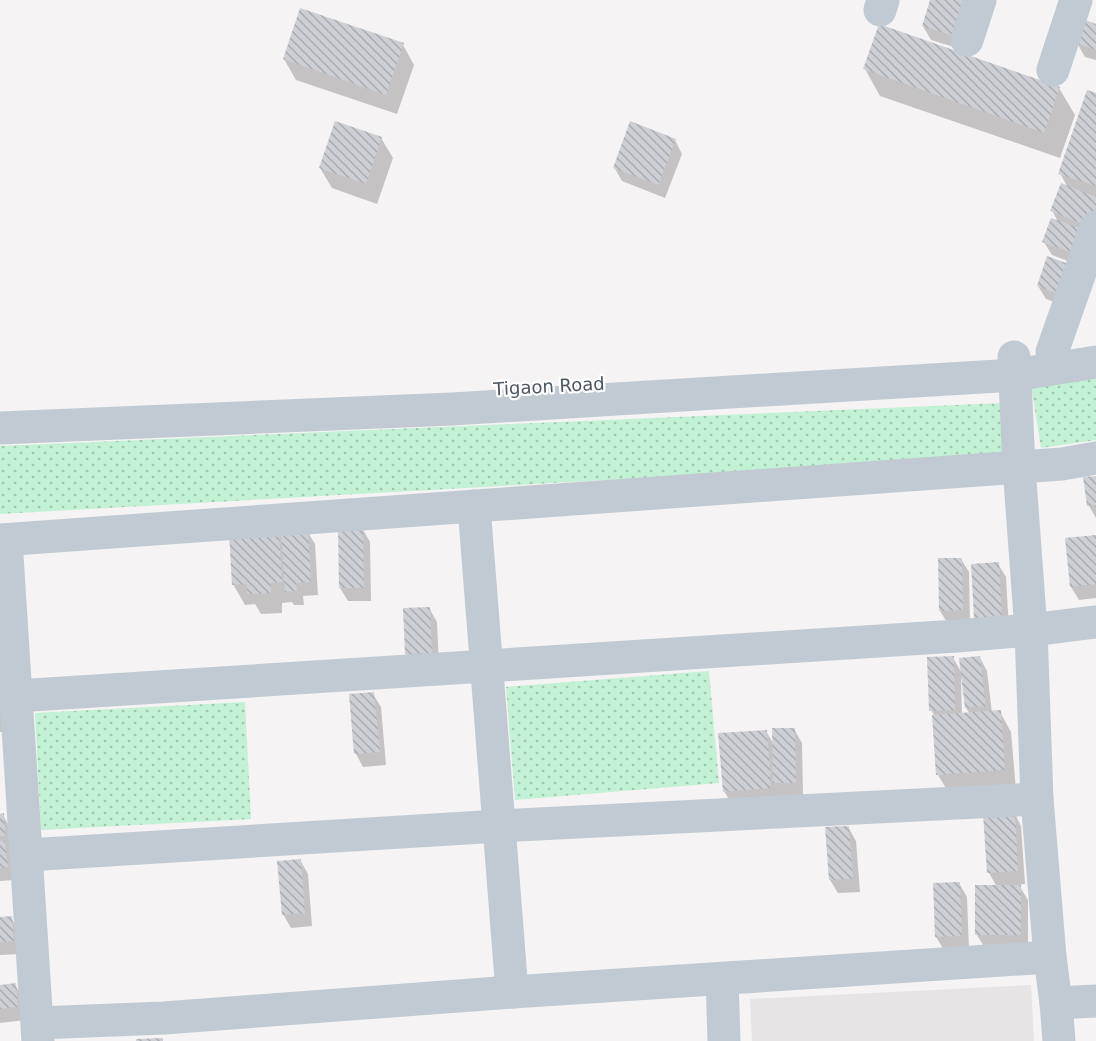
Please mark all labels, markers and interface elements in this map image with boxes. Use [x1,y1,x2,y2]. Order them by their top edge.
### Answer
street label: Tigaon Road [492,373,605,399]

